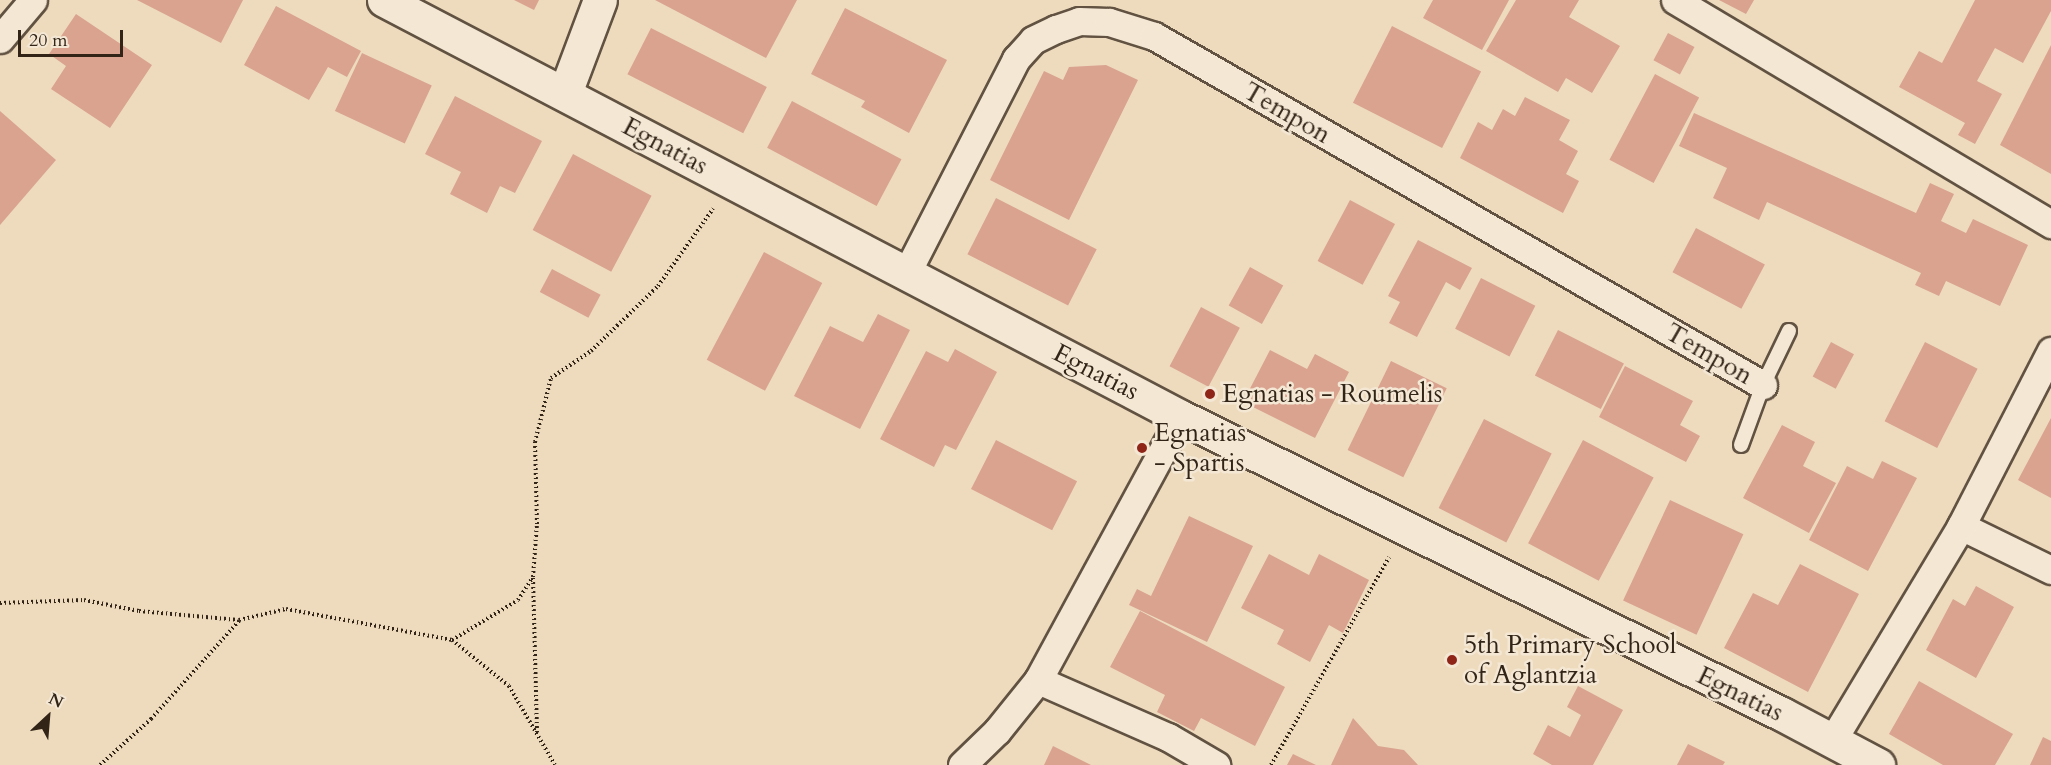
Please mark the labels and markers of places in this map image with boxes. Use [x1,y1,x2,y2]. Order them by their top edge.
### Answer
place label: Egnatias - Roumelis [1222,378,1442,410]
marker: Egnatias - Roumelis [1203,387,1217,401]
place label: Egnatias - Spartis [1154,417,1246,478]
marker: Egnatias - Spartis [1135,441,1149,455]
place label: 5th Primary School of Aglantzia [1464,629,1676,690]
marker: 5th Primary School of Aglantzia [1445,653,1459,667]

